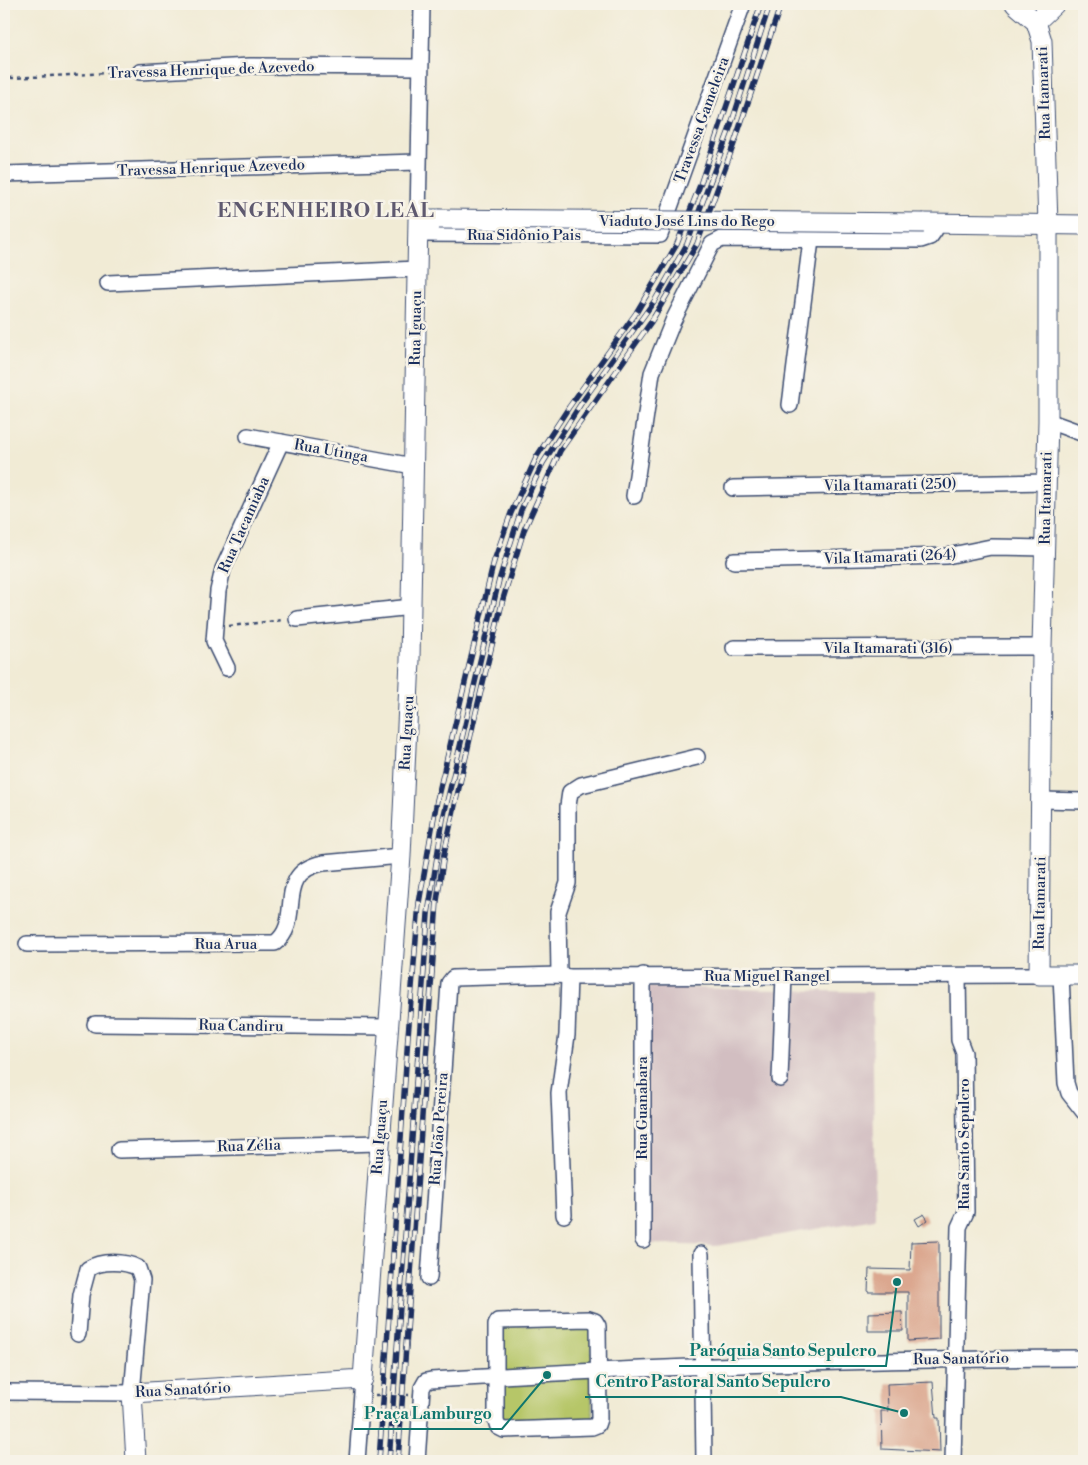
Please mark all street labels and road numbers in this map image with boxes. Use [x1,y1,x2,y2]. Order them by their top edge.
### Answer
street label: Rua Itamarati [1033,46,1055,140]
street label: Travessa Gameleira [670,54,734,186]
street label: Travessa Henrique de Azevedo [107,57,315,83]
street label: Travessa Henrique Azevedo [117,155,305,181]
street label: Viaduto José Lins do Rego [598,212,775,231]
street label: Rua Sidônio Pais [467,226,581,245]
street label: Rua Iguaçu [406,290,426,366]
street label: Rua Utinga [292,435,370,467]
street label: Rua Itamarati [1036,451,1056,545]
street label: Rua Tacamiaba [214,473,274,576]
street label: Vila Itamarati (250) [822,474,957,496]
street label: Vila Itamarati (264) [822,545,957,569]
street label: Vila Itamarati (316) [822,639,953,658]
street label: Rua Iguaçu [396,694,418,771]
street label: Rua Itamarati [1030,856,1050,950]
street label: Rua Arua [195,935,258,954]
street label: Rua Miguel Rangel [704,967,831,986]
street label: Rua Candiru [198,1016,284,1036]
street label: Rua Guanabara [633,1056,652,1160]
street label: Rua João Pereira [426,1071,452,1186]
street label: Rua Santo Sepulcro [955,1078,974,1210]
street label: Rua Iguaçu [368,1098,392,1175]
street label: Rua Zélia [217,1135,282,1157]
street label: Rua Sanatório [913,1349,1009,1369]
street label: Rua Sanatório [135,1378,231,1402]

